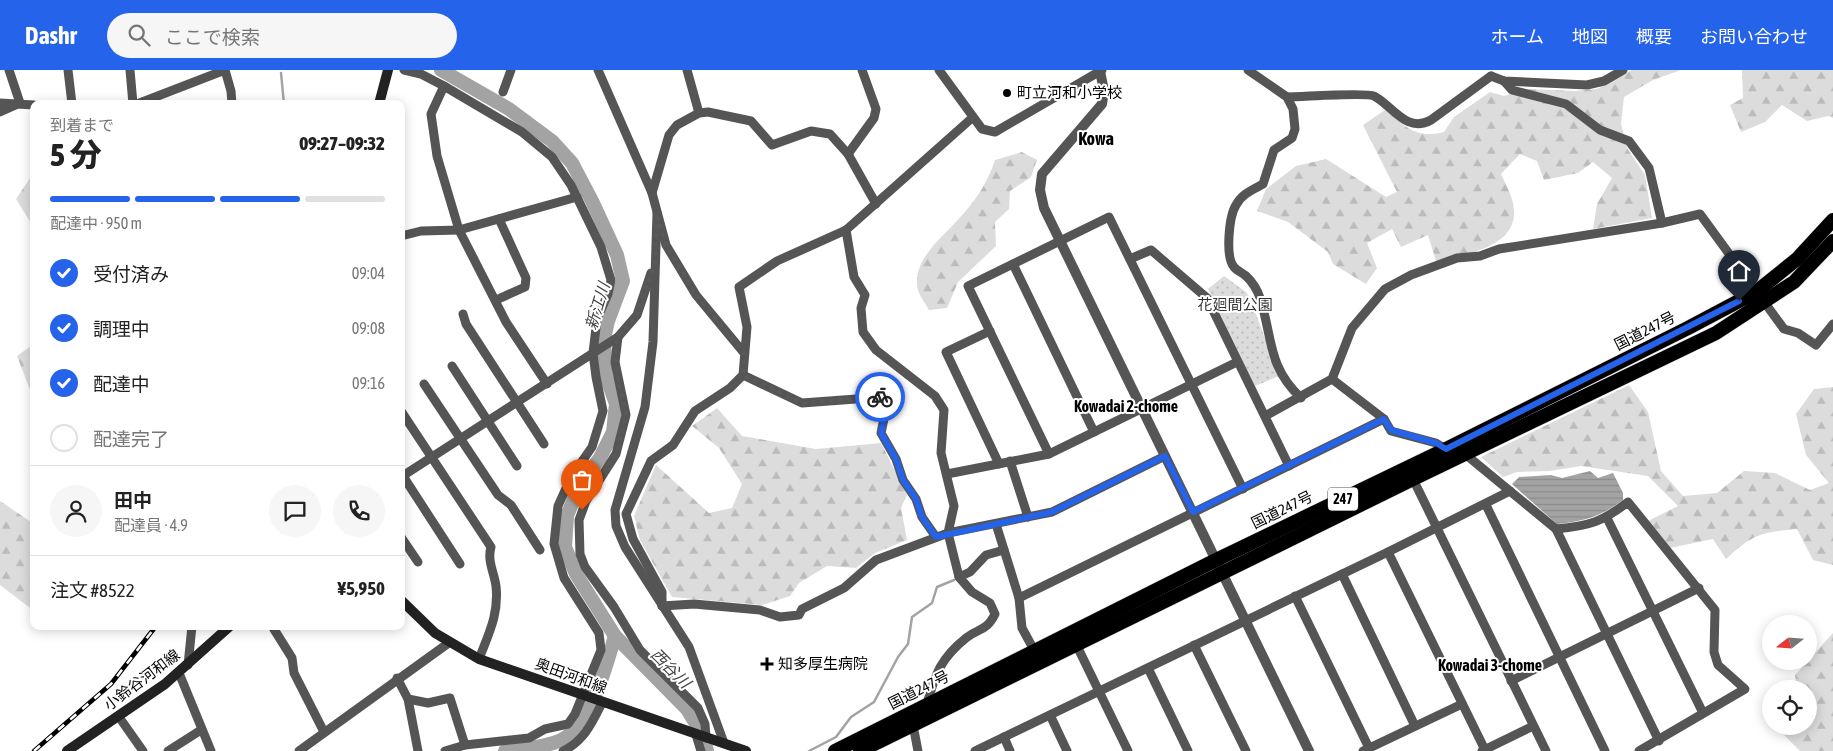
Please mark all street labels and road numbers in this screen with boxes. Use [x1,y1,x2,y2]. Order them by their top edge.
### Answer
street label: 国道247号 [1611,308,1678,353]
street label: 国道247号 [1248,487,1315,532]
road number: 247 [1328,488,1358,510]
street label: 小鈴谷河和線 [101,646,183,713]
street label: 奥田河和線 [533,655,609,696]
street label: 国道247号 [885,667,952,712]

